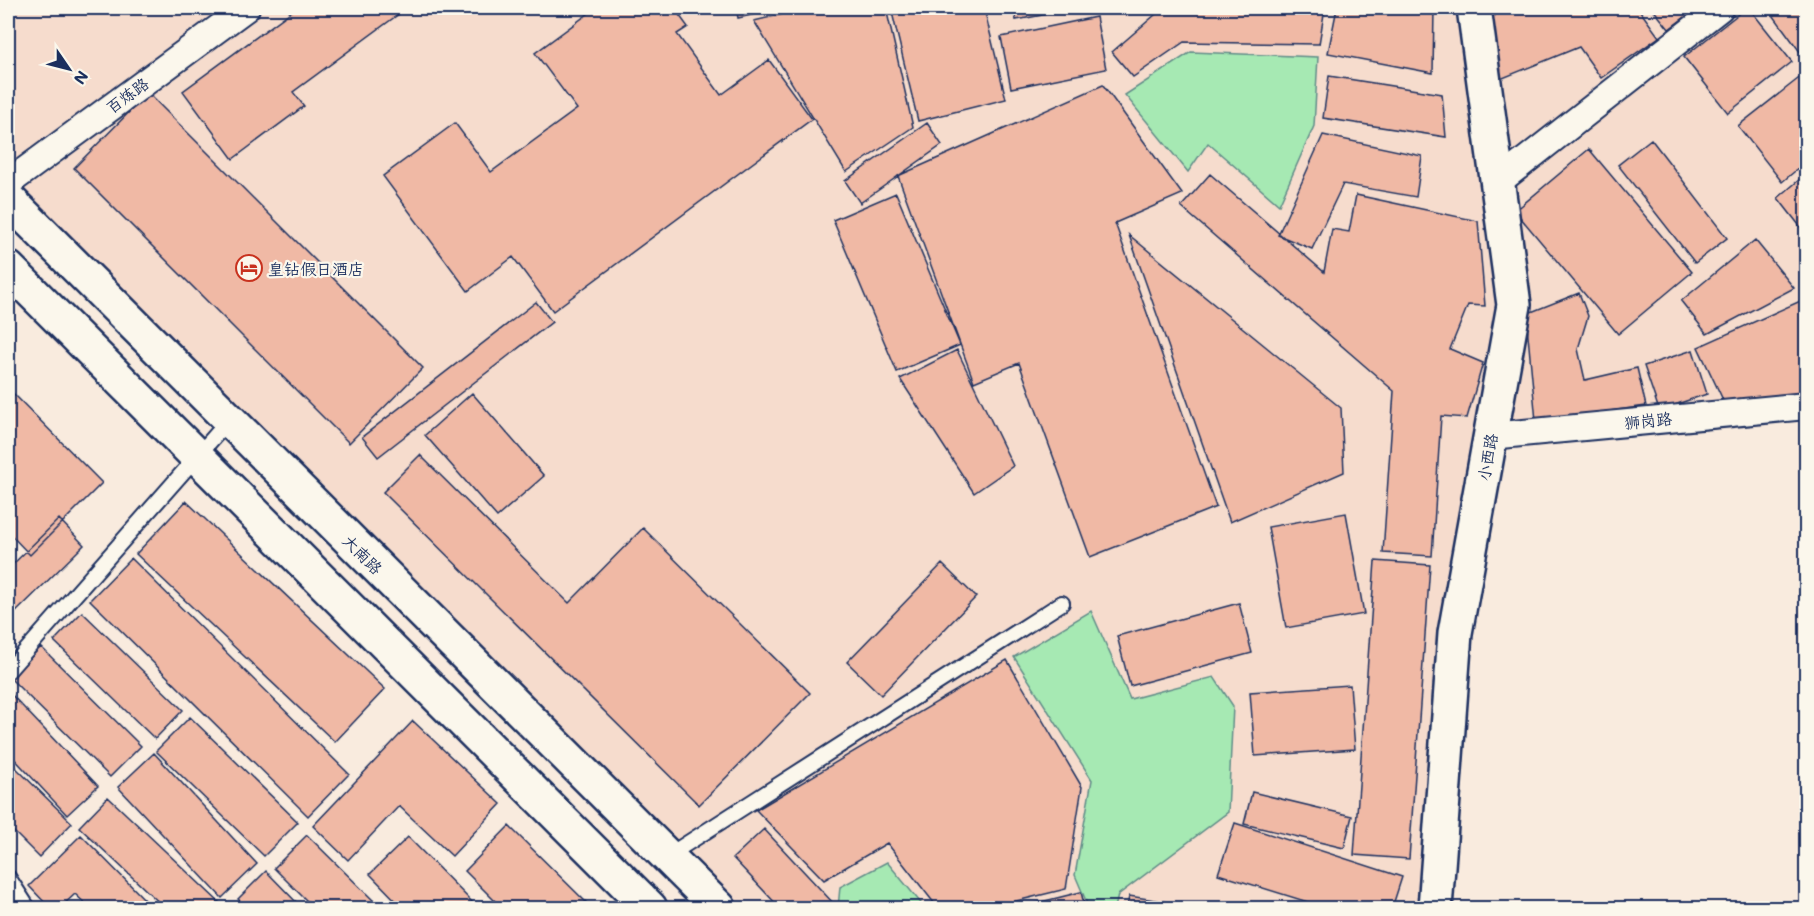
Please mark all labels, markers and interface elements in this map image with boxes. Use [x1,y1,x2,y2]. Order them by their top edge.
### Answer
north arrow [39,39,99,99]
text: N [70,67,94,89]
street label: 百炼路 [101,72,153,118]
hotel icon: 皇钻假日酒店 [234,253,264,283]
place label: 皇钻假日酒店 [268,258,364,279]
street label: 狮岗路 [1623,407,1673,433]
street label: 小西路 [1472,432,1502,482]
street label: 大南路 [339,530,387,578]

